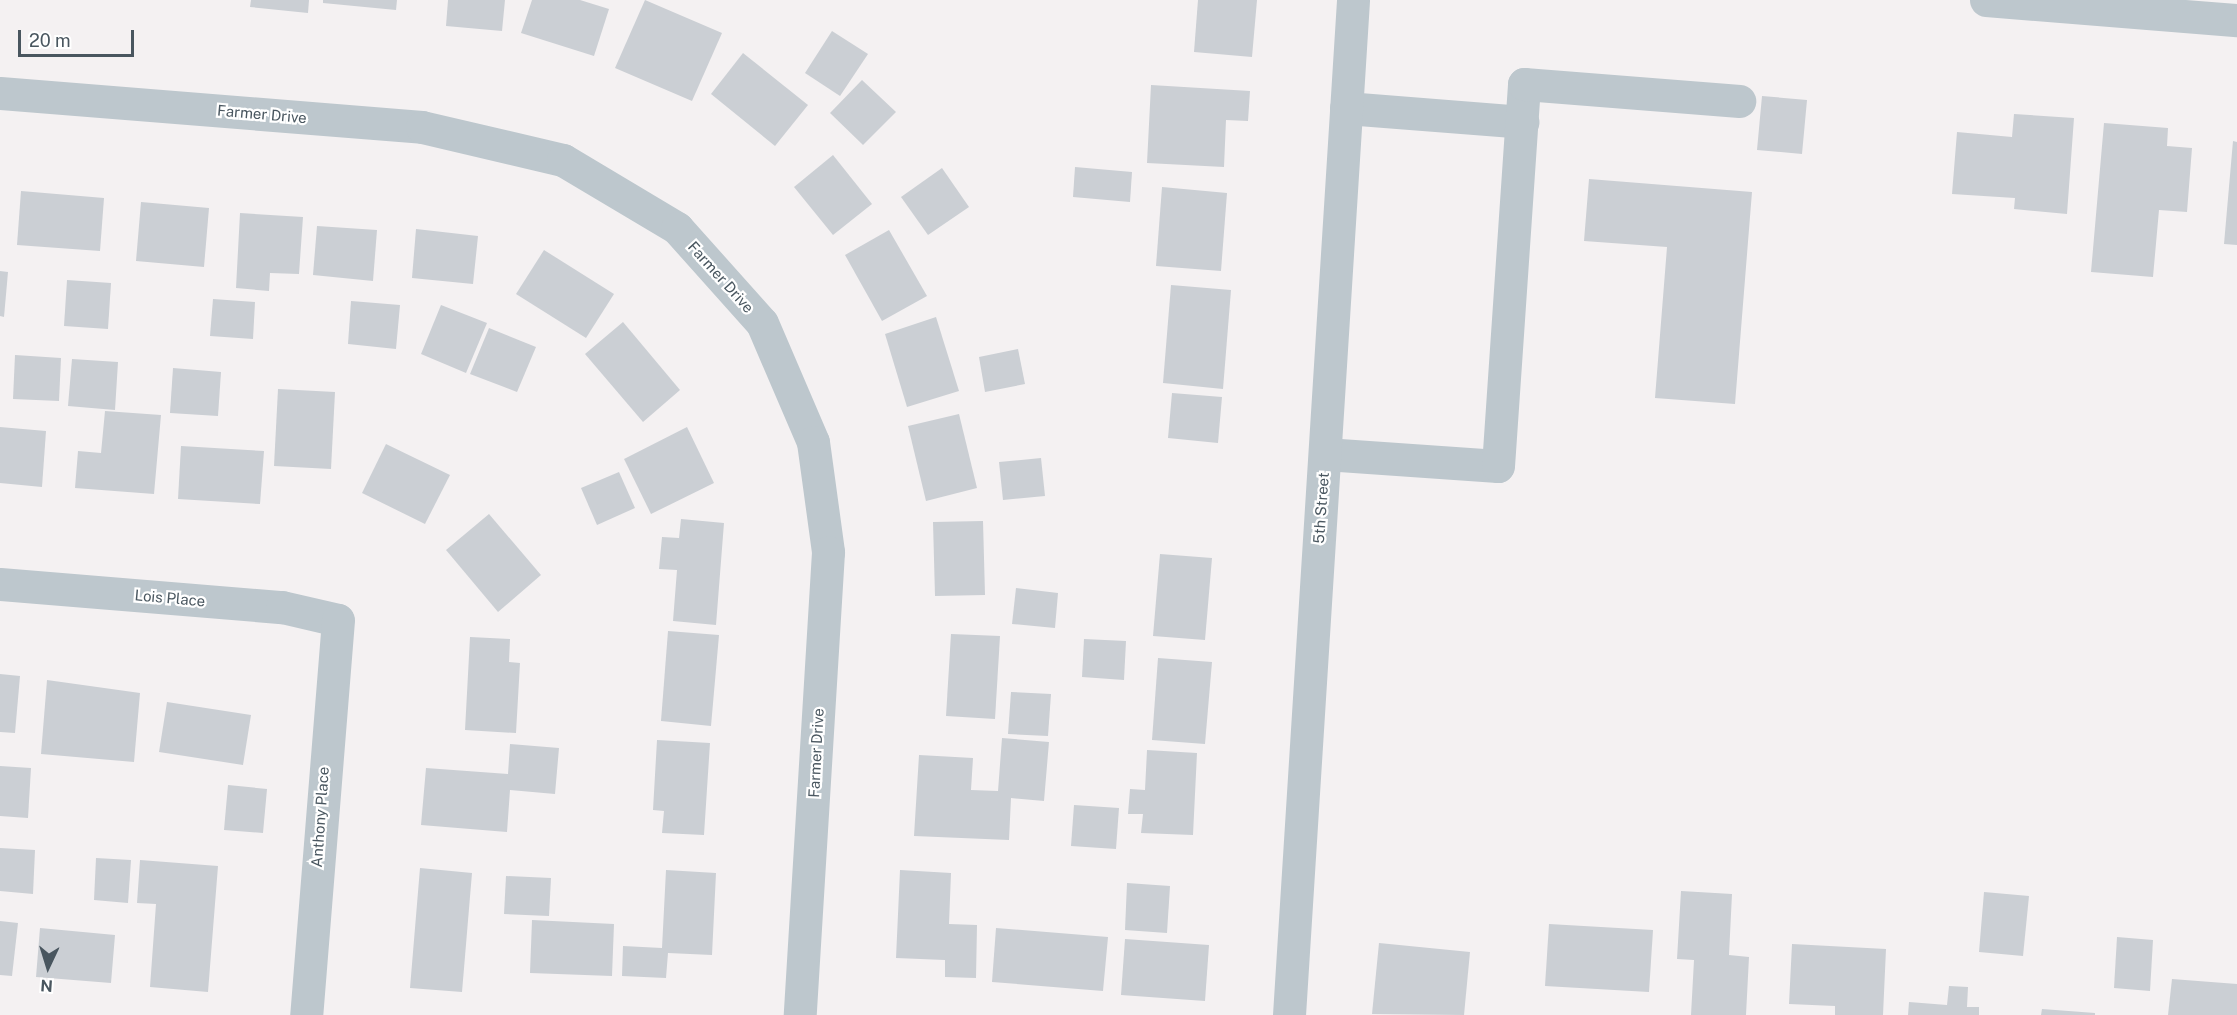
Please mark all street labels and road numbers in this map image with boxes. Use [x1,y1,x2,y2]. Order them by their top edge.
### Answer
street label: Farmer Drive [216,101,308,127]
street label: Farmer Drive [684,238,758,316]
street label: 5th Street [1310,472,1332,544]
street label: Lois Place [134,586,206,610]
street label: Farmer Drive [805,708,827,798]
street label: Anthony Place [308,766,332,868]

